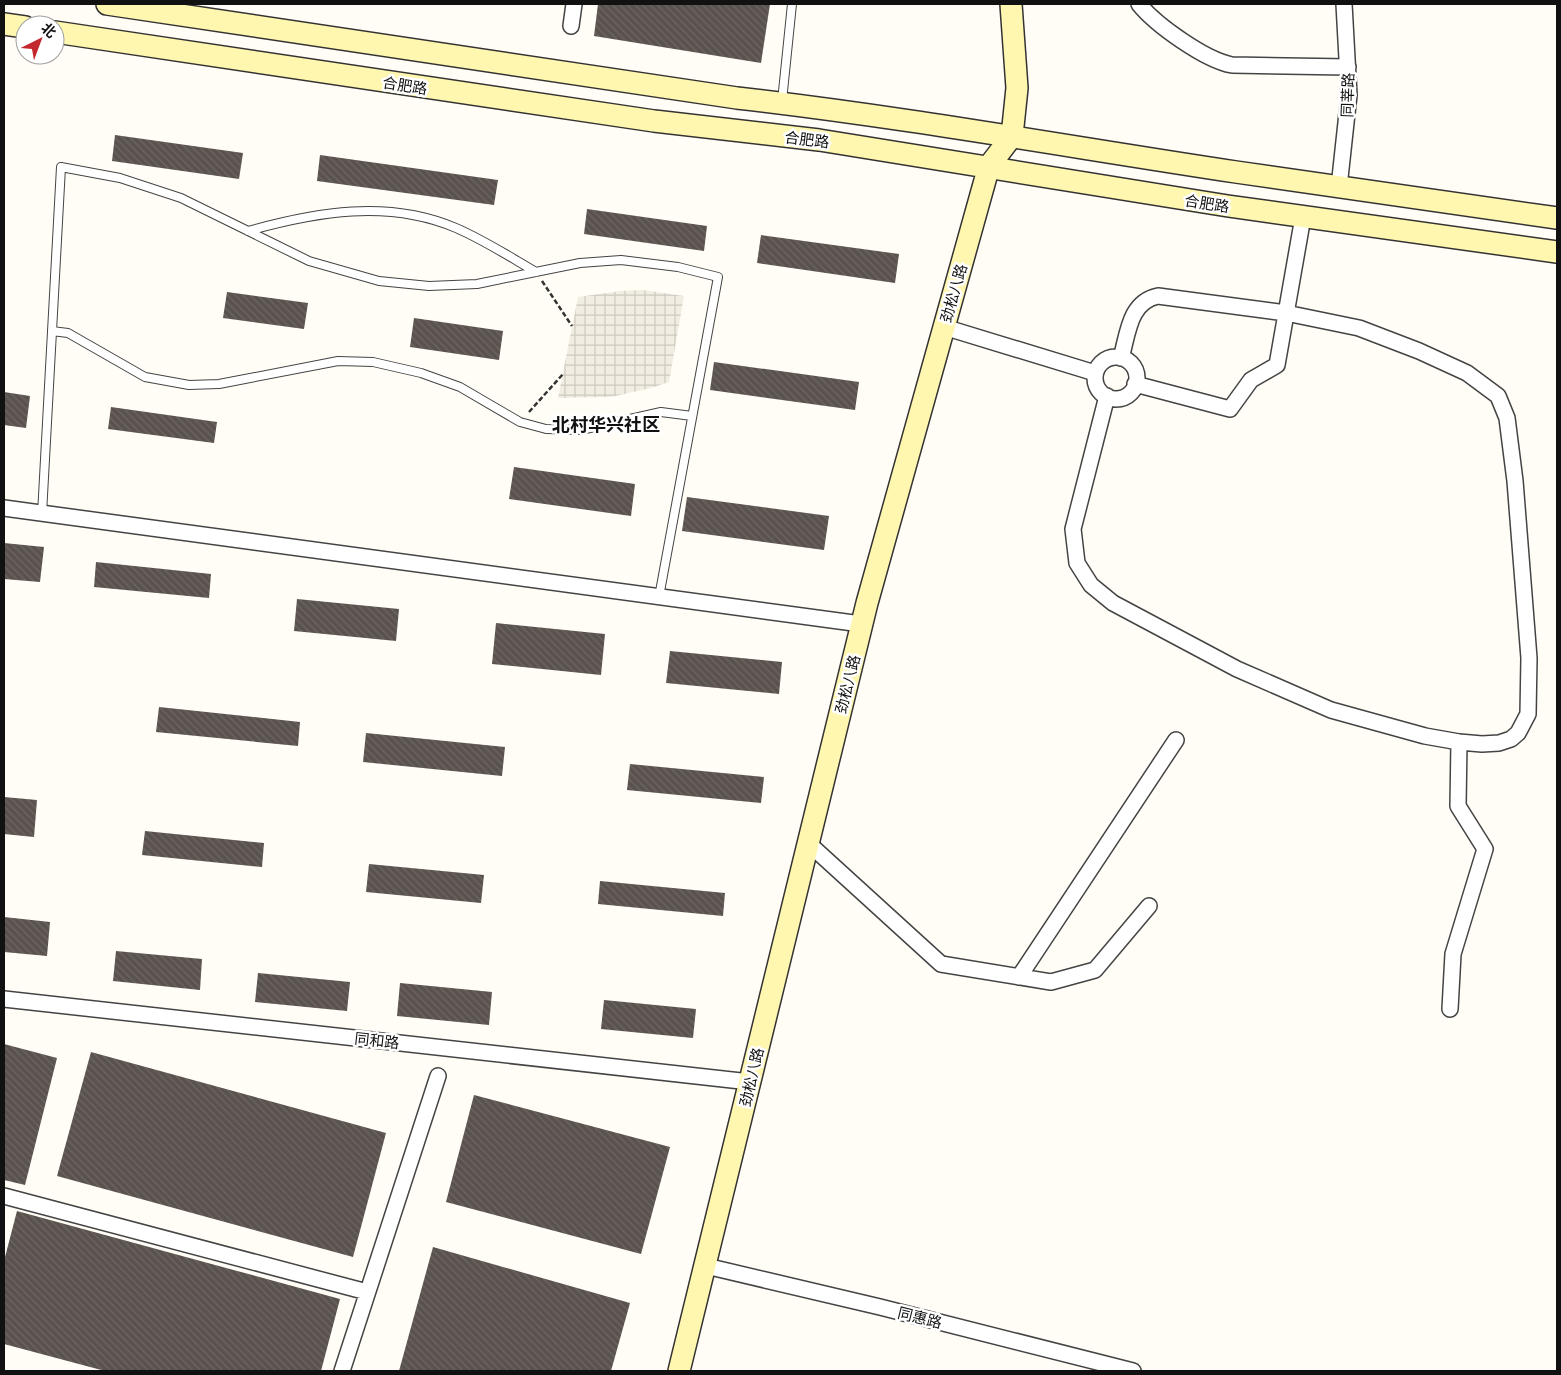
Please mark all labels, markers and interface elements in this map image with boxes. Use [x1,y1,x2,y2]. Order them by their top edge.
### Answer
north arrow [15,15,65,65]
text: 北 [37,18,61,42]
street label: 合肥路 [381,72,429,98]
street label: 同莘路 [1336,72,1358,118]
street label: 合肥路 [783,126,831,152]
street label: 合肥路 [1183,190,1231,216]
street label: 劲松八路 [935,261,971,325]
district label: 北村华兴社区 [552,412,660,436]
street label: 劲松八路 [830,652,864,716]
street label: 同和路 [354,1028,400,1052]
street label: 劲松八路 [735,1046,767,1108]
street label: 同惠路 [896,1302,944,1332]

